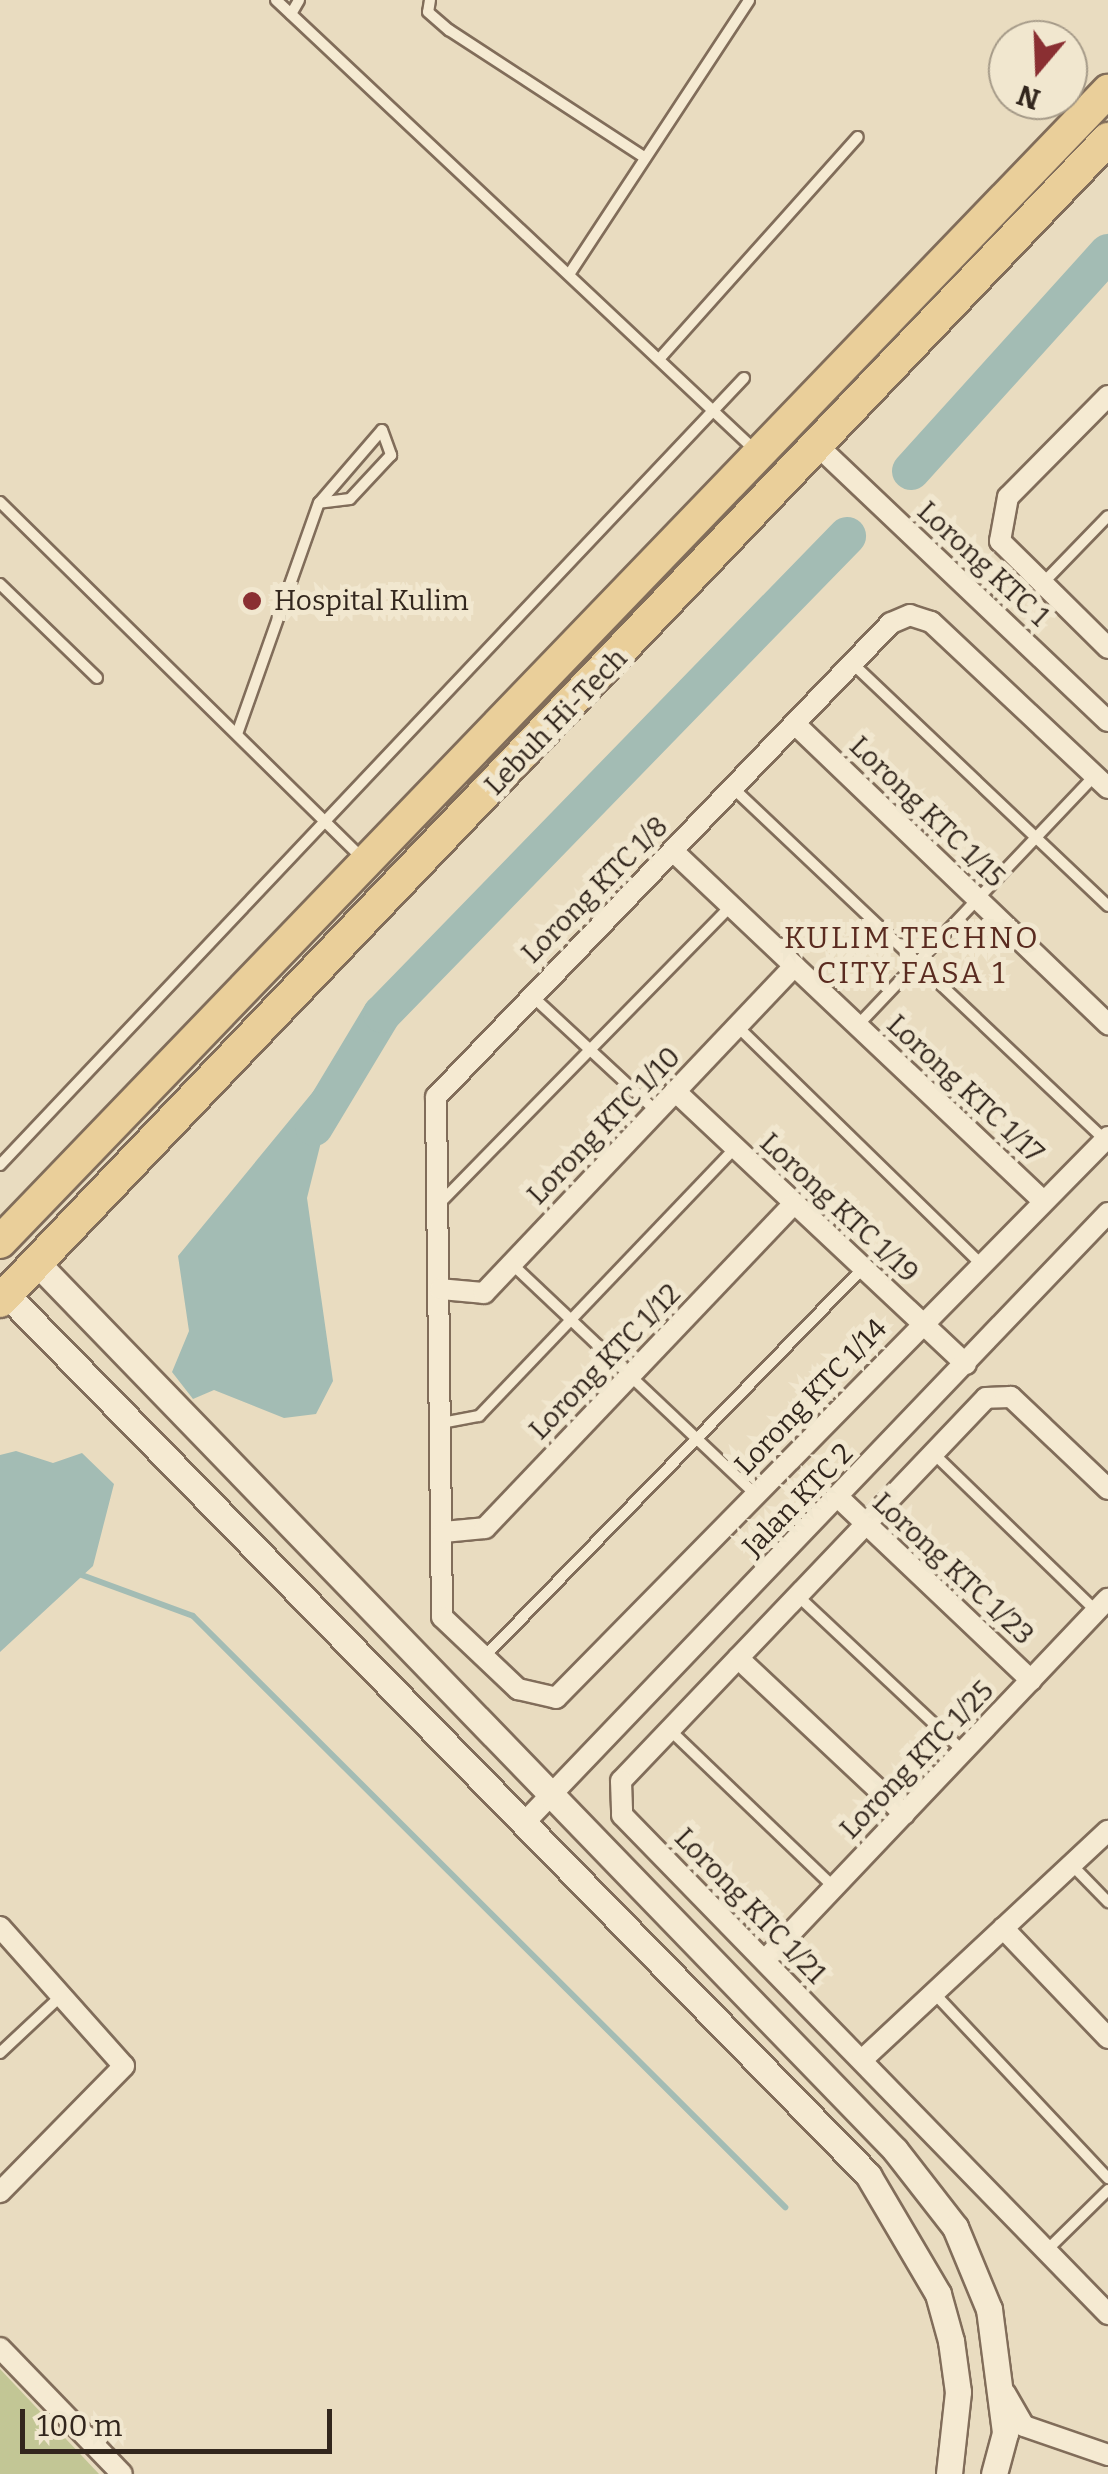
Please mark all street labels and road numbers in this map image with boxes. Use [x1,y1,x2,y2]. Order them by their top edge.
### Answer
street label: Lorong KTC 1 [910,495,1056,633]
street label: Lebuh Hi-Tech [478,642,634,802]
street label: Lorong KTC 1/15 [842,730,1012,894]
street label: Lorong KTC 1/8 [515,810,675,970]
street label: Lorong KTC 1/17 [880,1008,1050,1170]
street label: Lorong KTC 1/10 [520,1040,688,1212]
street label: Lorong KTC 1/19 [753,1126,925,1290]
street label: Lorong KTC 1/12 [522,1277,688,1447]
street label: Lorong KTC 1/14 [728,1312,894,1482]
street label: Jalan KTC 2 [736,1437,860,1563]
street label: Lorong KTC 1/23 [866,1486,1040,1652]
street label: Lorong KTC 1/25 [833,1674,1001,1846]
street label: Lorong KTC 1/21 [667,1821,833,1991]

